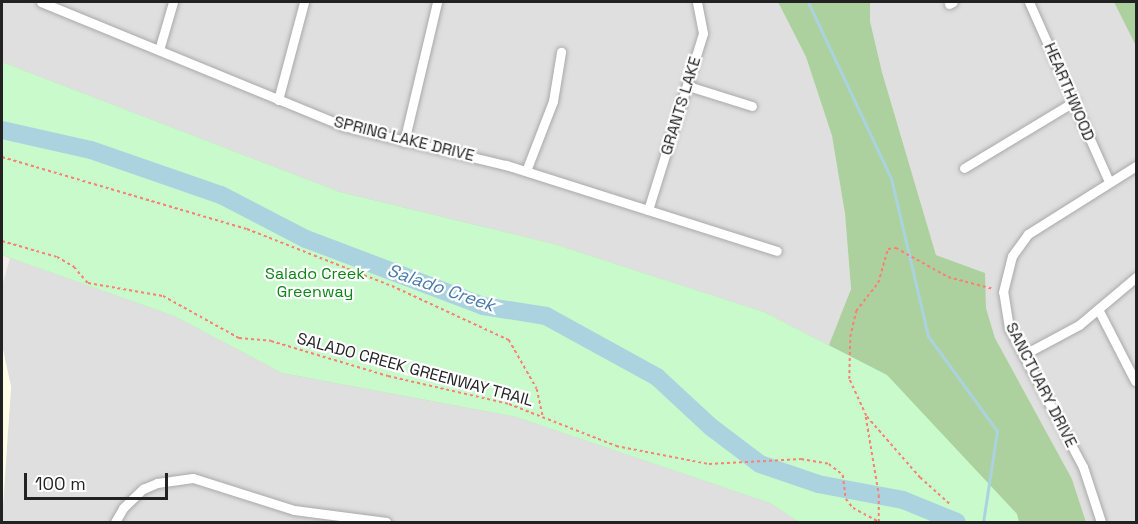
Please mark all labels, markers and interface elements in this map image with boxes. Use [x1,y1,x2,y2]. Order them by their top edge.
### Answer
street label: HEARTHWOOD [1040,40,1098,144]
street label: GRANTS LAKE [657,54,705,158]
street label: SPRING LAKE DRIVE [332,112,476,166]
water label: Salado Creek [384,260,498,316]
park label: Salado Creek Greenway [265,264,365,302]
street label: SANCTUARY DRIVE [1001,319,1081,451]
street label: SALADO CREEK GREENWAY TRAIL [295,329,535,411]
scale bar [27,461,171,499]
text: 100 m [35,472,86,495]

